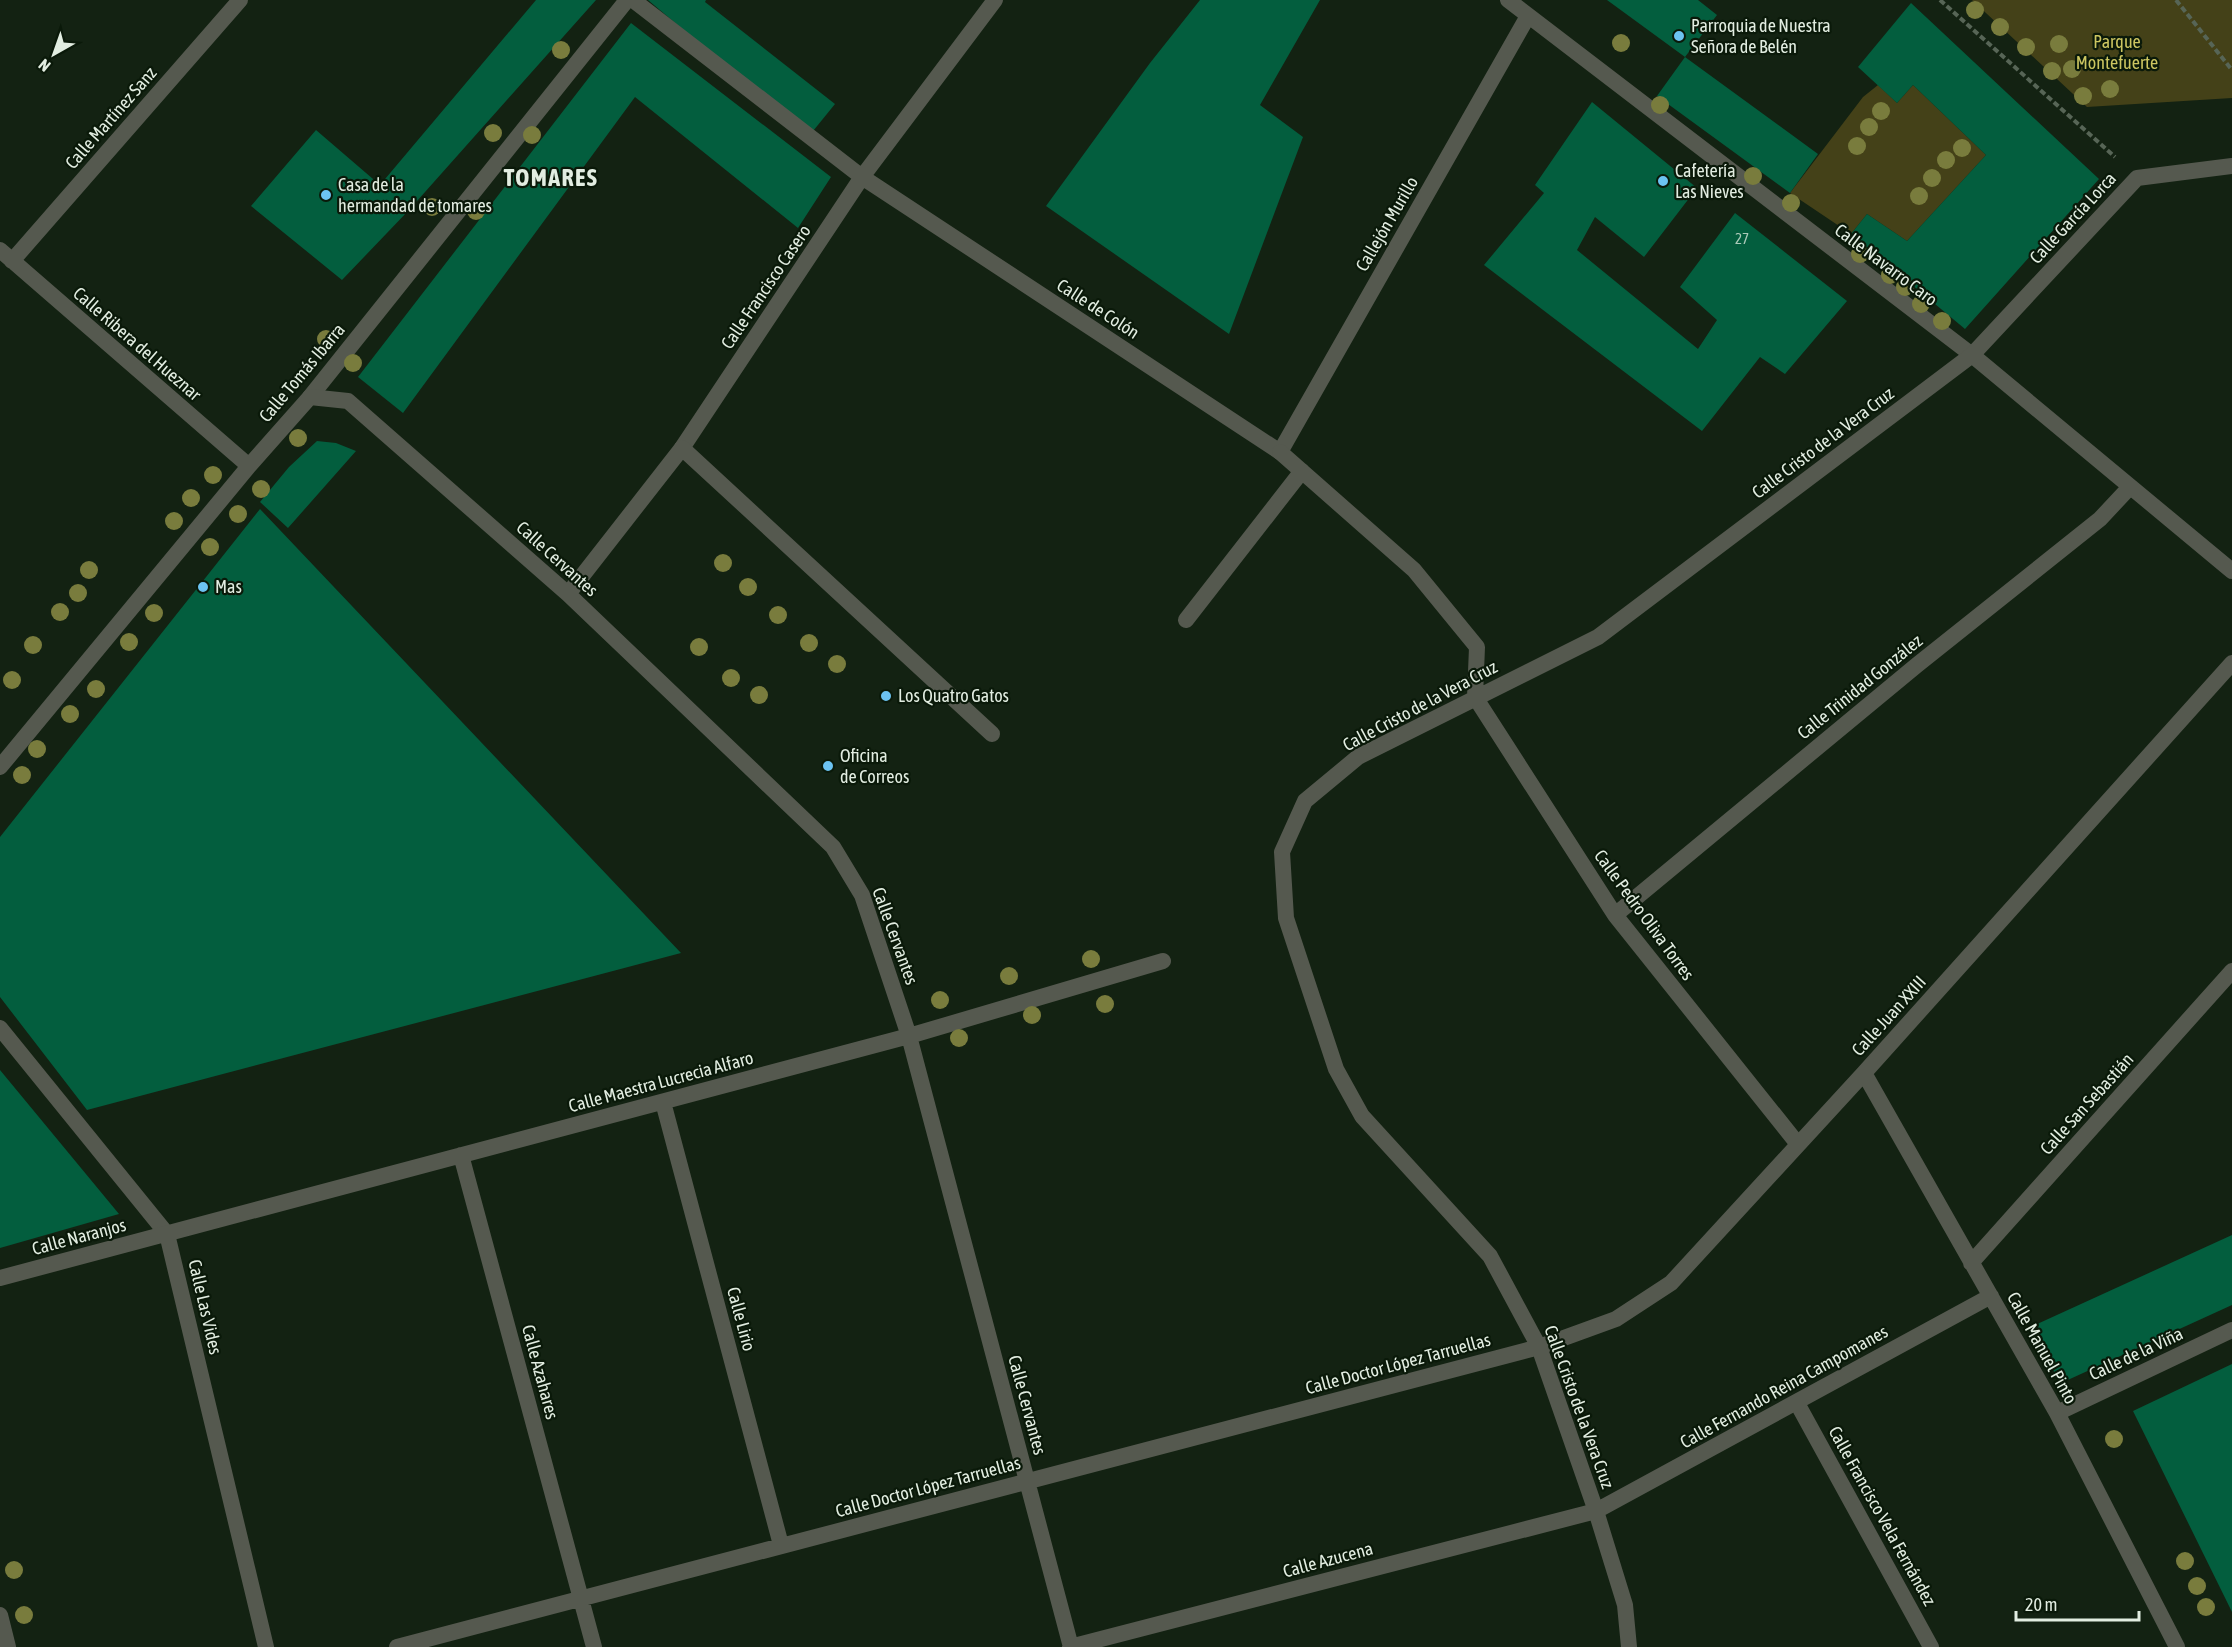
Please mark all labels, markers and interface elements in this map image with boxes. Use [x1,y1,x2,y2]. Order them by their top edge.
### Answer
place label: Parroquia de Nuestra Señora de Belén [1691,15,1831,57]
north arrow [24,24,84,84]
marker: Parroquia de Nuestra Señora de Belén [1672,29,1686,43]
park label: Parque Montefuerte [2076,31,2158,73]
text: N [35,56,54,75]
street label: Calle Martínez Sanz [61,62,161,173]
place label: Cafetería Las Nieves [1675,160,1744,202]
district label: TOMARES [504,164,598,191]
street label: Calle García Lorca [2025,168,2120,268]
street label: Callejón Murillo [1351,173,1422,275]
place label: Casa de la hermandad de tomares [338,174,492,216]
marker: Cafetería Las Nieves [1656,174,1670,188]
marker: Casa de la hermandad de tomares [319,188,333,202]
street label: Calle Navarro Caro [1831,219,1942,310]
street label: Calle Francisco Casero [716,221,815,353]
house number: 27 [1735,230,1749,247]
street label: Calle de Colón [1053,274,1143,343]
street label: Calle Ribera del Hueznar [69,282,206,405]
street label: Calle Tomás Ibarra [254,319,349,426]
street label: Calle Cristo de la Vera Cruz [1748,382,1898,503]
street label: Calle Cervantes [512,517,602,601]
place label: Mas [215,576,242,597]
marker: Mas [196,580,210,594]
street label: Calle Trinidad González [1793,630,1927,743]
street label: Calle Cristo de la Vera Cruz [1339,656,1501,755]
place label: Los Quatro Gatos [898,685,1009,706]
marker: Los Quatro Gatos [879,689,893,703]
place label: Oficina de Correos [840,745,909,787]
marker: Oficina de Correos [821,759,835,773]
street label: Calle Pedro Oliva Torres [1590,845,1699,984]
street label: Calle Cervantes [868,884,923,987]
street label: Calle Juan XXIII [1847,971,1930,1060]
street label: Calle Maestra Lucrecia Alfaro [566,1047,756,1116]
street label: Calle San Sebastián [2036,1049,2138,1159]
street label: Calle Naranjos [30,1214,128,1259]
street label: Calle Las Vides [184,1257,227,1356]
street label: Calle Lirio [723,1285,760,1353]
street label: Calle Manuel Pinto [2003,1288,2082,1407]
street label: Calle Fernando Reina Campomanes [1676,1321,1891,1452]
street label: Calle Azahares [518,1322,563,1421]
street label: Calle Cristo de la Vera Cruz [1540,1322,1619,1492]
street label: Calle de la Viña [2085,1323,2186,1384]
street label: Calle Doctor López Tarruellas [1303,1329,1493,1398]
street label: Calle Cervantes [1004,1353,1051,1457]
street label: Calle Francisco Vela Fernández [1824,1423,1941,1609]
street label: Calle Doctor López Tarruellas [833,1452,1023,1521]
street label: Calle Azucena [1281,1537,1375,1582]
scale bar [2016,1584,2139,1622]
text: 20 m [2025,1594,2057,1615]

